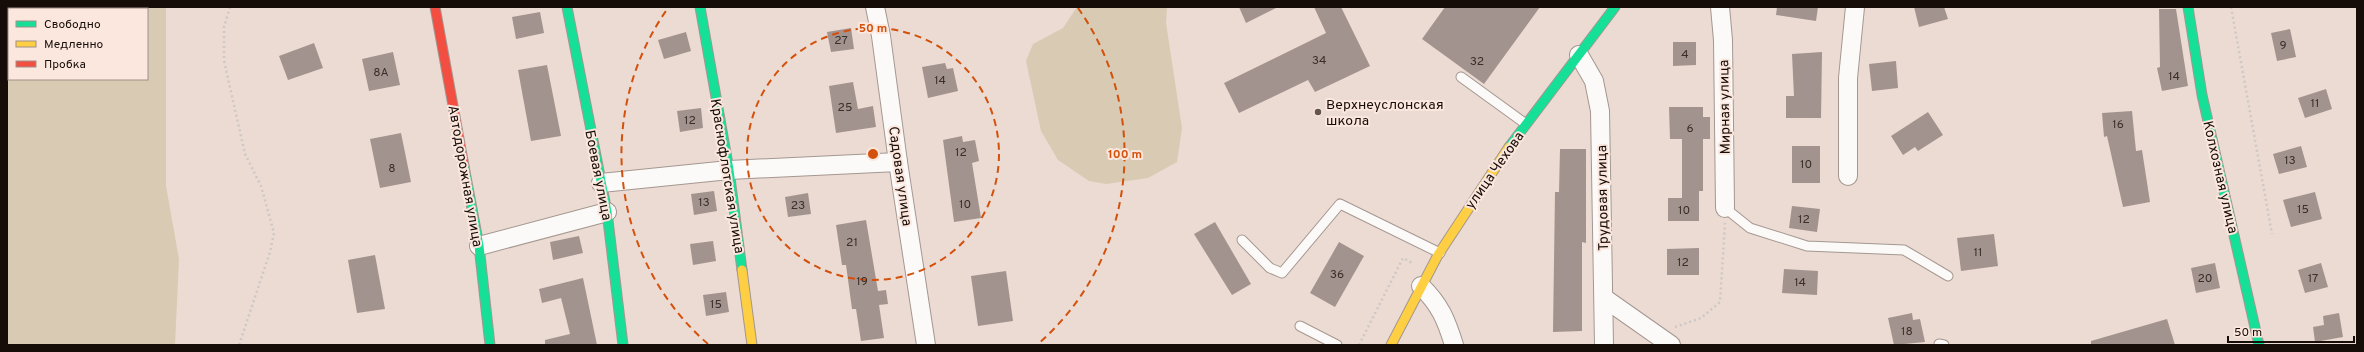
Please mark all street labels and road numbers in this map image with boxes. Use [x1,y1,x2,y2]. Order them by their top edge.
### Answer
street label: Мирная улица [1716,59,1735,154]
street label: Краснофлотская улица [706,98,747,255]
street label: Автодорожная улица [444,104,485,249]
street label: Колхозная улица [2198,119,2241,235]
street label: Садовая улица [884,125,915,227]
street label: Боевая улица [580,129,615,222]
street label: улица Чехова [1462,129,1528,213]
street label: Трудовая улица [1594,145,1613,251]

